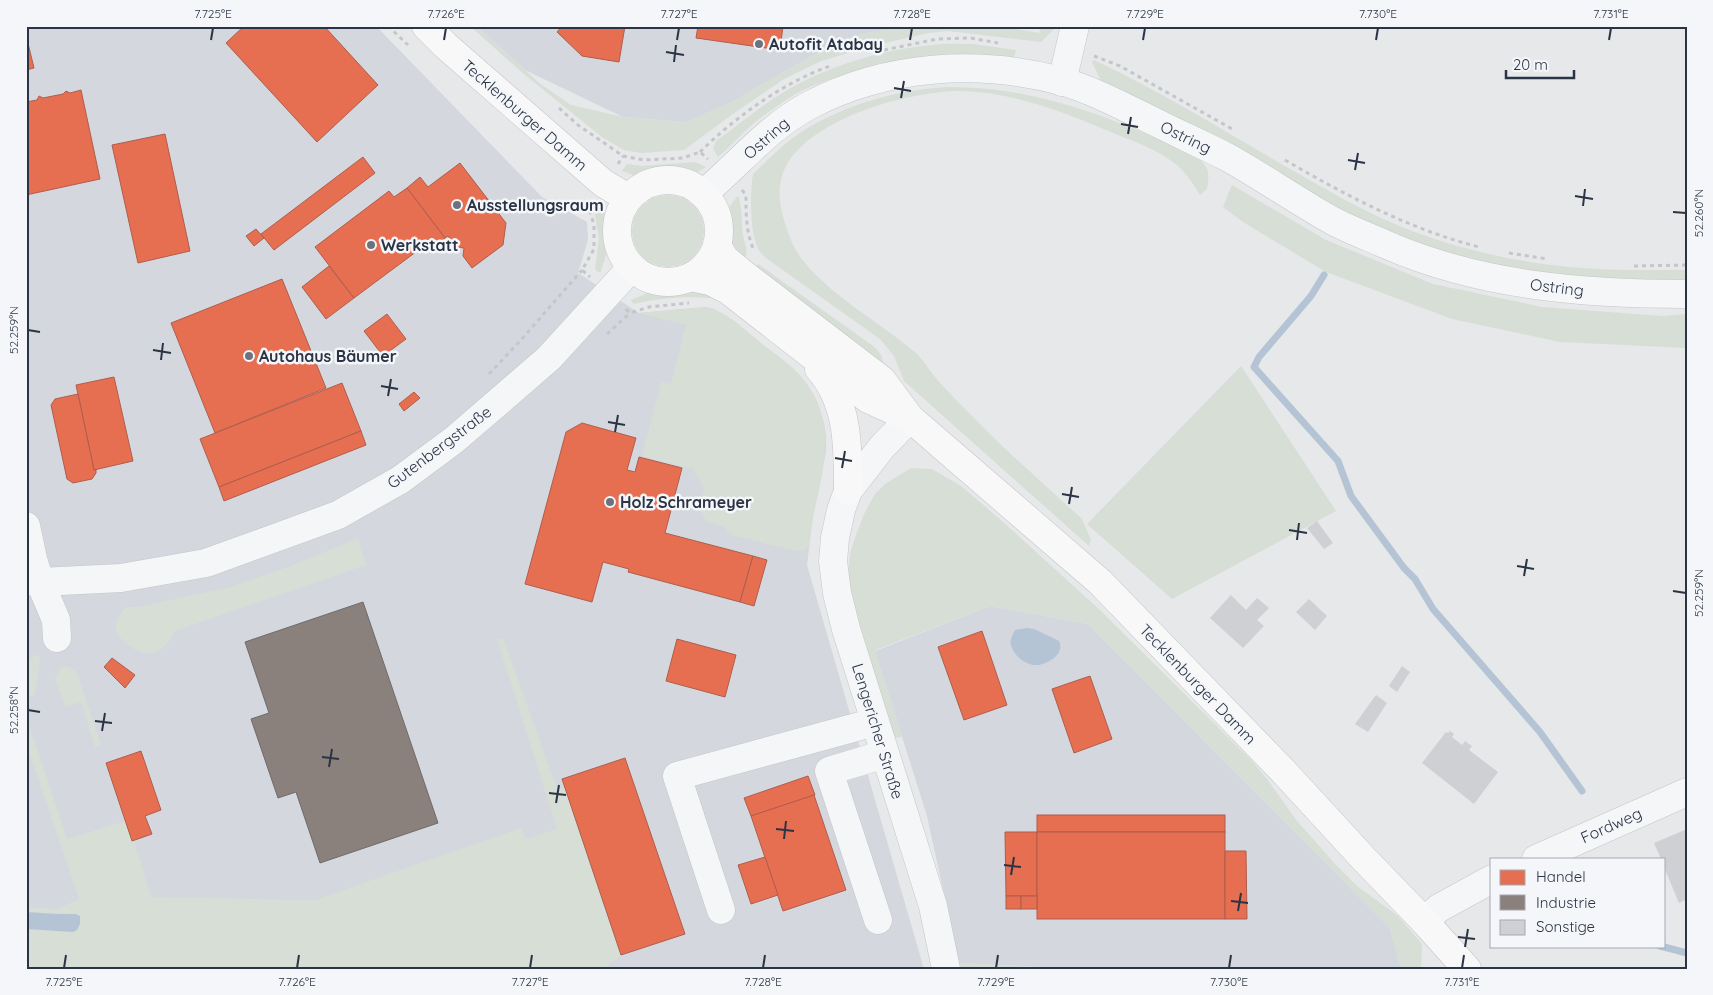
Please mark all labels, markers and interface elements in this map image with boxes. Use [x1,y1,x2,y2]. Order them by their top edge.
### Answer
text: 7.725°E [194,6,232,21]
text: 7.726°E [427,6,465,21]
text: 7.727°E [660,6,698,21]
text: 7.728°E [893,6,931,21]
text: 7.729°E [1126,6,1164,21]
text: 7.730°E [1359,6,1397,21]
text: 7.731°E [1593,6,1629,21]
place label: Autofit Atabay [769,34,883,54]
marker: Autofit Atabay [753,38,765,50]
scale bar [1506,48,1573,80]
street label: Tecklenburger Damm [458,55,592,175]
text: 20 m [1513,55,1548,74]
street label: Ostring [739,113,793,163]
street label: Ostring [1157,116,1215,158]
text: 52.260°N [1691,189,1706,237]
place label: Ausstellungsraum [467,195,604,215]
marker: Ausstellungsraum [451,199,463,211]
place label: Werkstatt [381,235,459,255]
marker: Werkstatt [365,239,377,251]
street label: Ostring [1529,274,1585,300]
text: 52.259°N [6,306,21,354]
place label: Autohaus Bäumer [259,346,397,366]
marker: Autohaus Bäumer [243,350,255,362]
street label: Gutenbergstraße [383,401,495,493]
place label: Holz Schrameyer [620,492,752,512]
marker: Holz Schrameyer [604,496,616,508]
text: 52.259°N [1691,569,1706,617]
street label: Tecklenburger Damm [1135,620,1261,748]
street label: Lengericher Straße [848,661,908,801]
text: 52.258°N [6,686,21,734]
street label: Fordweg [1577,803,1645,847]
legend [1490,858,1666,948]
text: Handel [1536,867,1586,886]
text: Industrie [1536,893,1596,912]
text: Sonstige [1536,917,1595,936]
text: 7.725°E [45,974,83,989]
text: 7.726°E [278,974,316,989]
text: 7.727°E [511,974,549,989]
text: 7.728°E [744,974,782,989]
text: 7.729°E [977,974,1015,989]
text: 7.730°E [1210,974,1248,989]
text: 7.731°E [1444,974,1480,989]

